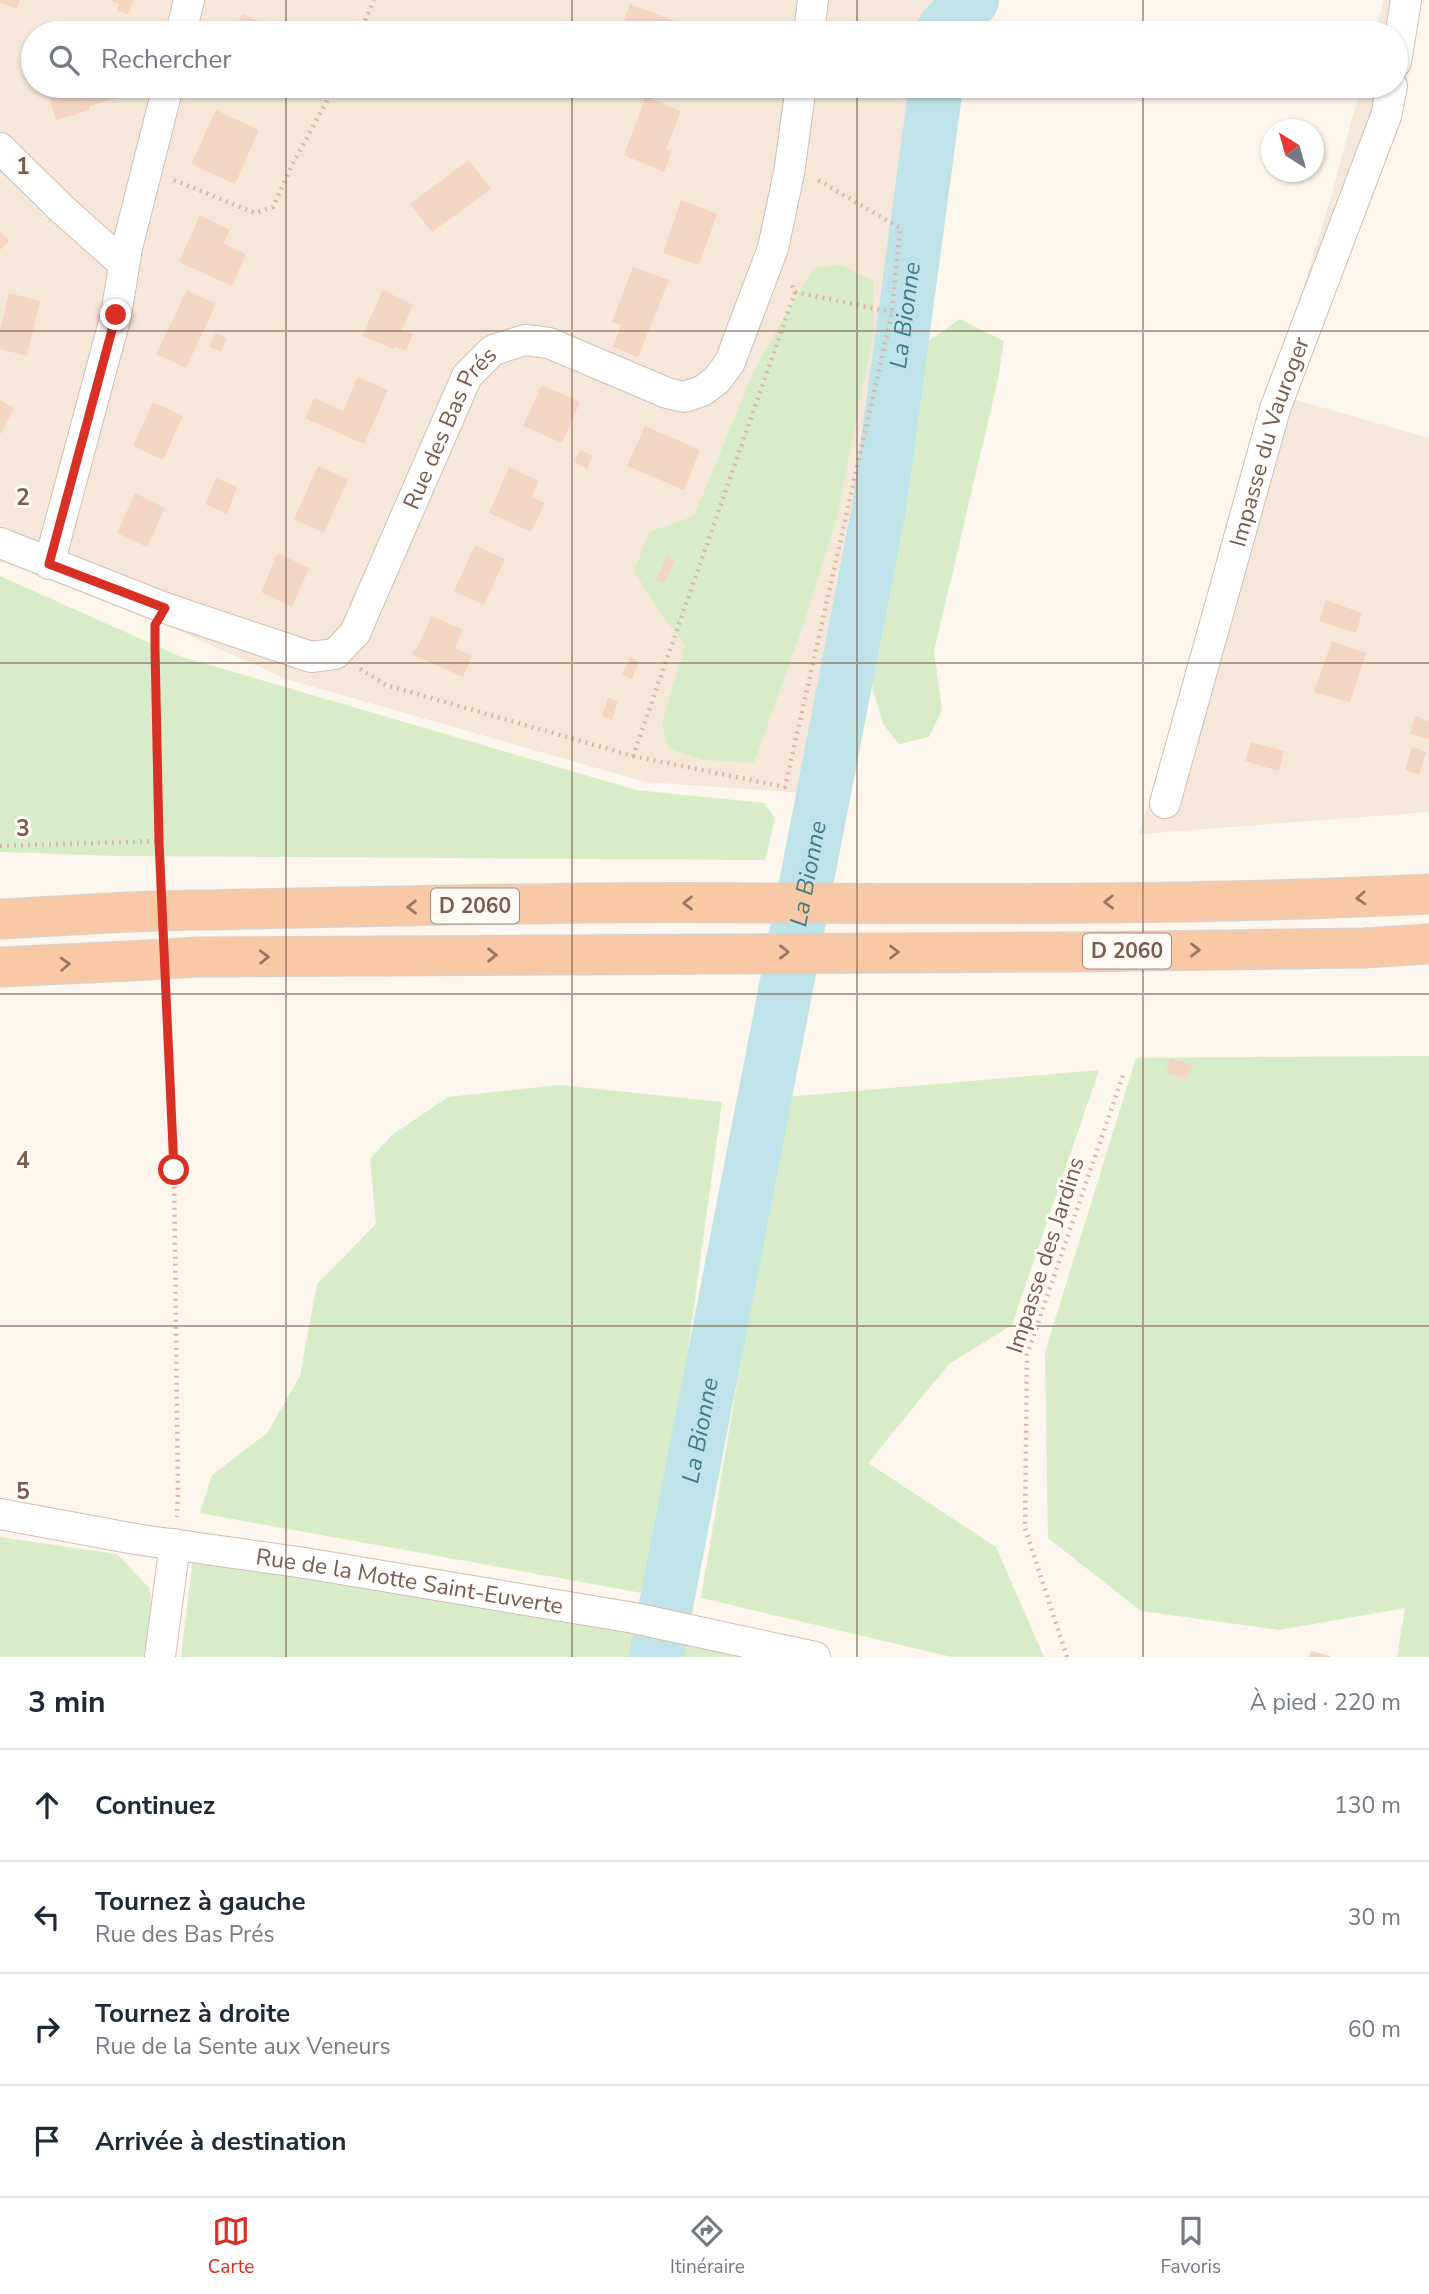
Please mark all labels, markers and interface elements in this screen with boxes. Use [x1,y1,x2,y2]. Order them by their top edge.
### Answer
search box [21,21,1408,98]
icon: search [45,41,83,79]
text: Rechercher [101,42,232,77]
north arrow [1261,119,1324,182]
text: 1 [16,151,30,182]
water label: La Bionne [882,260,928,370]
route end [100,299,131,330]
street label: Impasse du Vauroger [1222,332,1317,550]
street label: Rue des Bas Prés [396,340,504,514]
text: 2 [16,482,30,513]
text: 3 [16,813,30,844]
water label: La Bionne [782,818,834,929]
road number: D 2060 [431,888,519,923]
one-way arrow [1355,890,1366,905]
one-way arrow [1103,894,1114,910]
one-way arrow [682,896,693,911]
one-way arrow [406,899,416,915]
road number: D 2060 [1083,934,1171,968]
one-way arrow [1190,942,1200,958]
one-way arrow [779,944,790,960]
one-way arrow [889,944,899,960]
one-way arrow [487,947,498,962]
one-way arrow [260,949,270,965]
one-way arrow [59,957,70,972]
text: 4 [16,1145,30,1176]
street label: Impasse des Jardins [999,1153,1092,1357]
route start [158,1154,189,1185]
water label: La Bionne [674,1374,726,1486]
text: 5 [16,1476,30,1507]
street label: Rue de la Motte Saint-Euverte [254,1541,565,1622]
text: 3 min [28,1682,106,1723]
text: À pied · 220 m [1250,1687,1401,1718]
icon: ahead [28,1786,66,1824]
text: Continuez [95,1788,215,1823]
text: 130 m [1334,1790,1401,1821]
text: Tournez à gauche [95,1884,306,1919]
icon: left [28,1898,66,1936]
text: 30 m [1348,1902,1401,1933]
text: Rue des Bas Prés [95,1919,274,1950]
text: Tournez à droite [95,1996,290,2031]
icon: right [28,2010,66,2048]
text: 60 m [1348,2014,1401,2045]
text: Rue de la Sente aux Veneurs [95,2031,391,2062]
icon: arrive [28,2122,66,2160]
text: Arrivée à destination [95,2124,346,2159]
tab: Carte [208,2212,254,2280]
tab: Itinéraire [670,2212,745,2280]
tab: Favoris [1161,2212,1221,2280]

